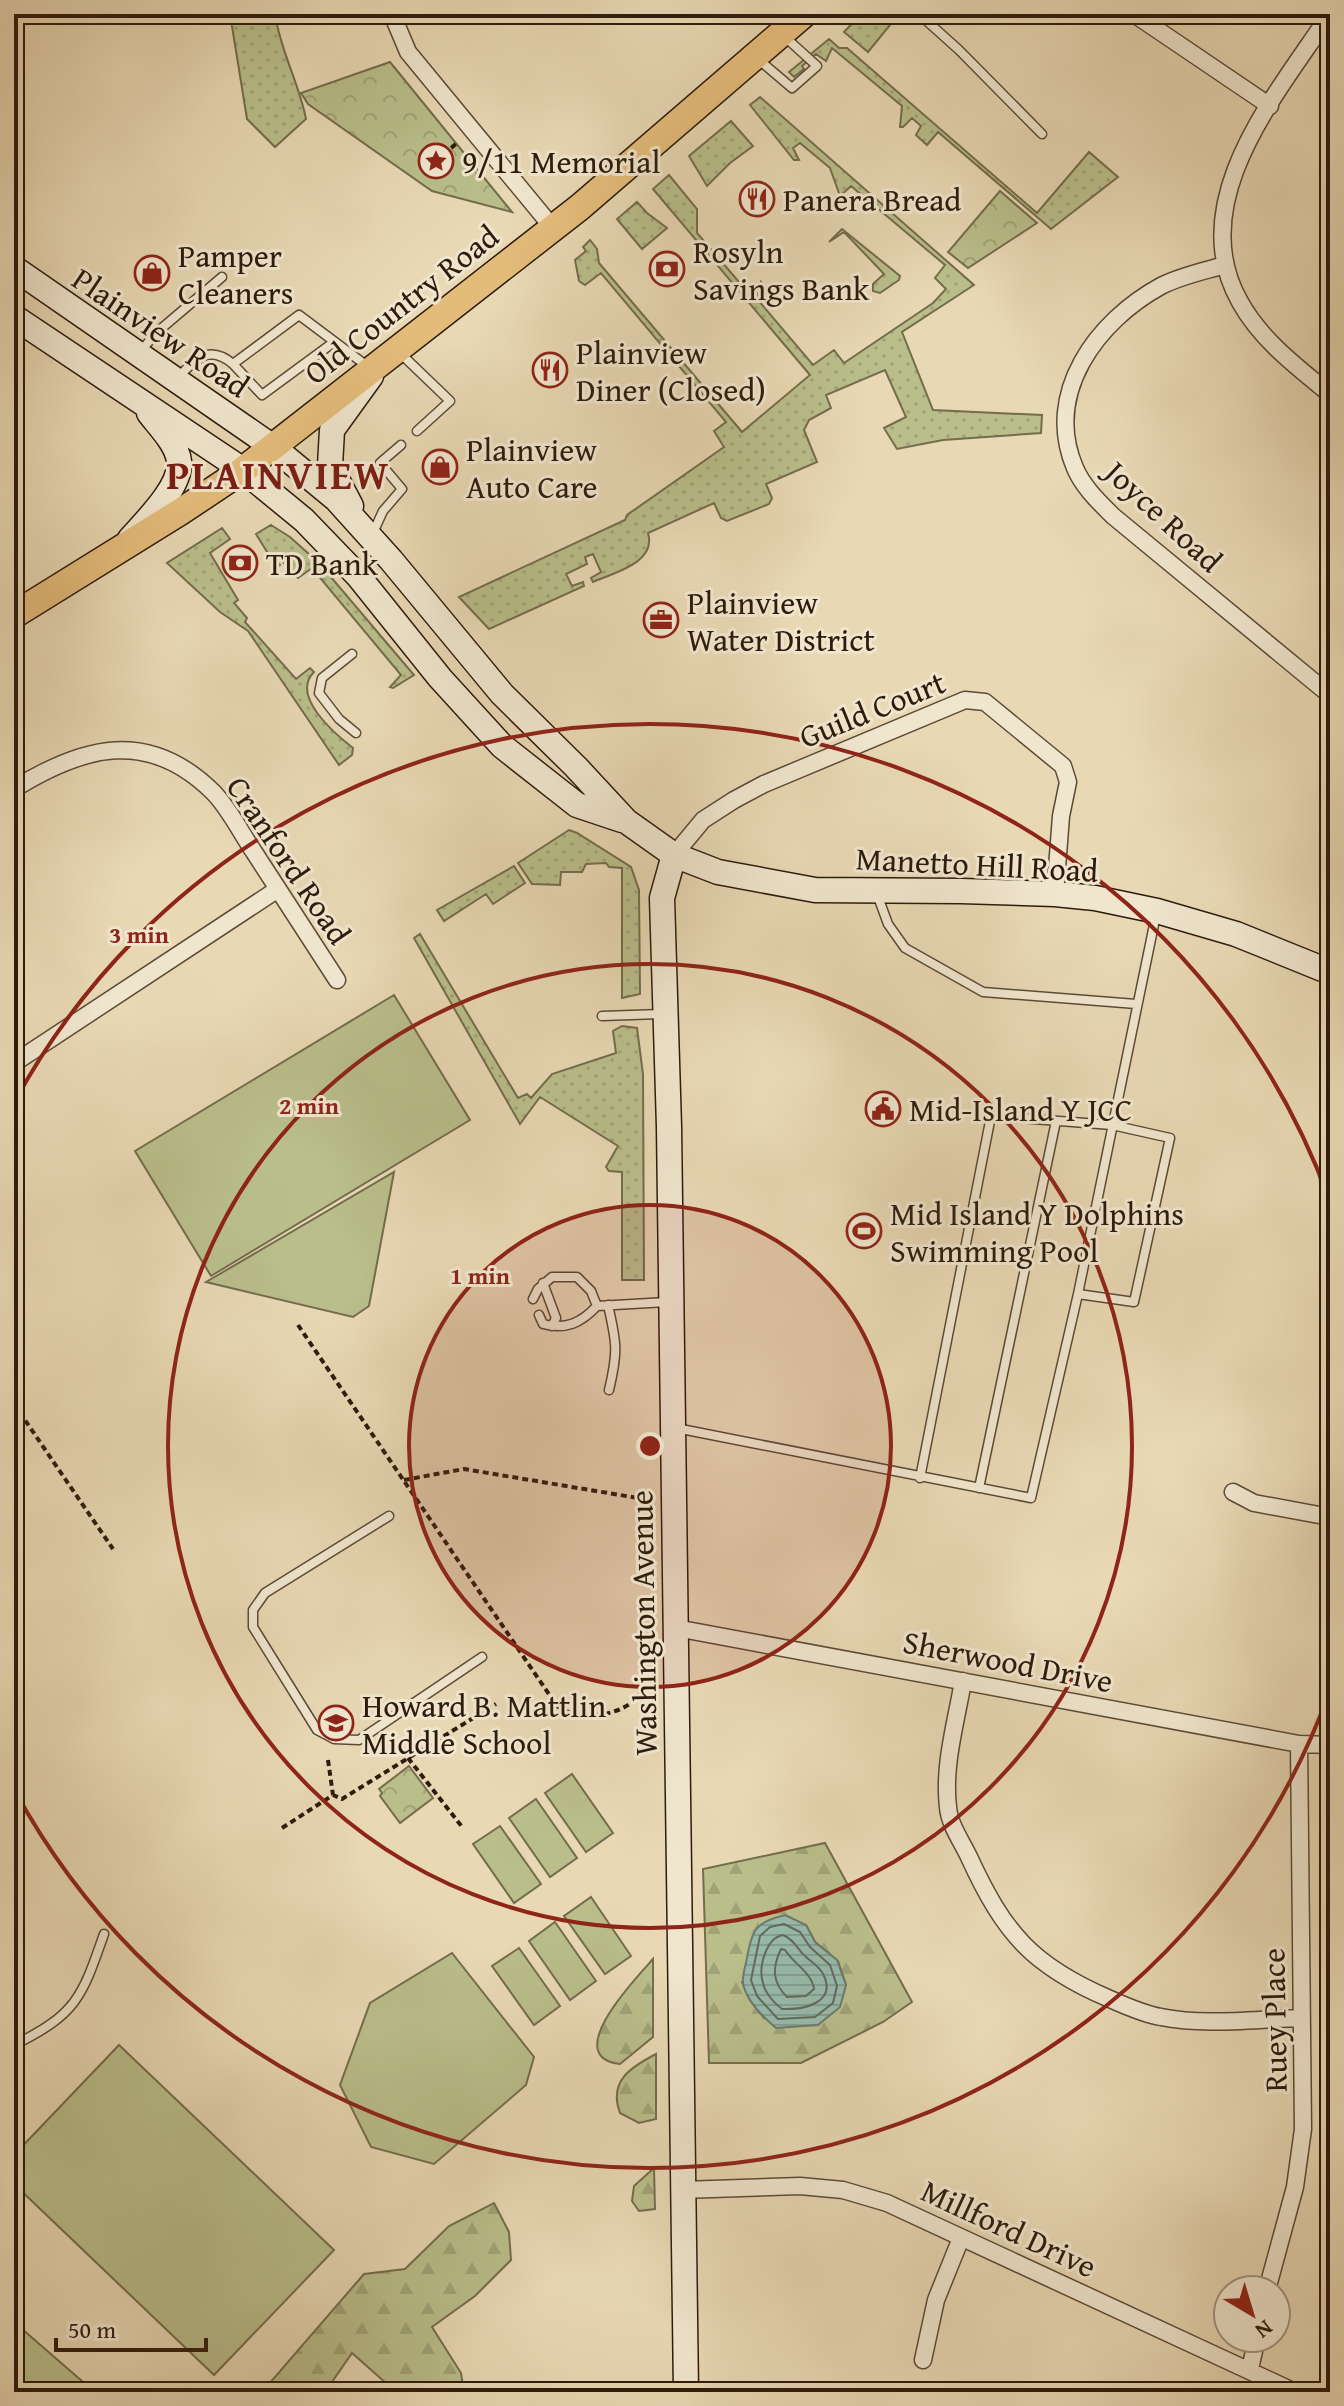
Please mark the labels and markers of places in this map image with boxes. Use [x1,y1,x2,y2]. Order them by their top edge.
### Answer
place label: 9/11 Memorial [462,138,660,185]
place icon: 9/11 Memorial [417,142,455,180]
place label: Panera Bread [783,176,961,223]
restaurant icon: Panera Bread [738,180,776,218]
place label: Rosyln Savings Bank [693,228,870,312]
place label: Pamper Cleaners [178,232,293,316]
bank icon: Rosyln Savings Bank [648,250,686,288]
shop icon: Pamper Cleaners [133,254,171,292]
place label: Plainview Diner (Closed) [576,329,766,413]
restaurant icon: Plainview Diner (Closed) [531,351,569,389]
place label: Plainview Auto Care [466,426,598,510]
shop icon: Plainview Auto Care [421,448,459,486]
place label: TD Bank [266,540,379,587]
bank icon: TD Bank [221,544,259,582]
place label: Plainview Water District [687,579,875,663]
office icon: Plainview Water District [642,601,680,639]
place label: Mid-Island Y JCC [909,1086,1132,1133]
public building icon: Mid-Island Y JCC [864,1090,902,1128]
place label: Mid Island Y Dolphins Swimming Pool [890,1190,1184,1274]
sports icon: Mid Island Y Dolphins Swimming Pool [845,1212,883,1250]
centre of rings [636,1432,664,1460]
place label: Howard B. Mattlin Middle School [362,1682,606,1766]
school or university icon: Howard B. Mattlin Middle School [317,1704,355,1742]

